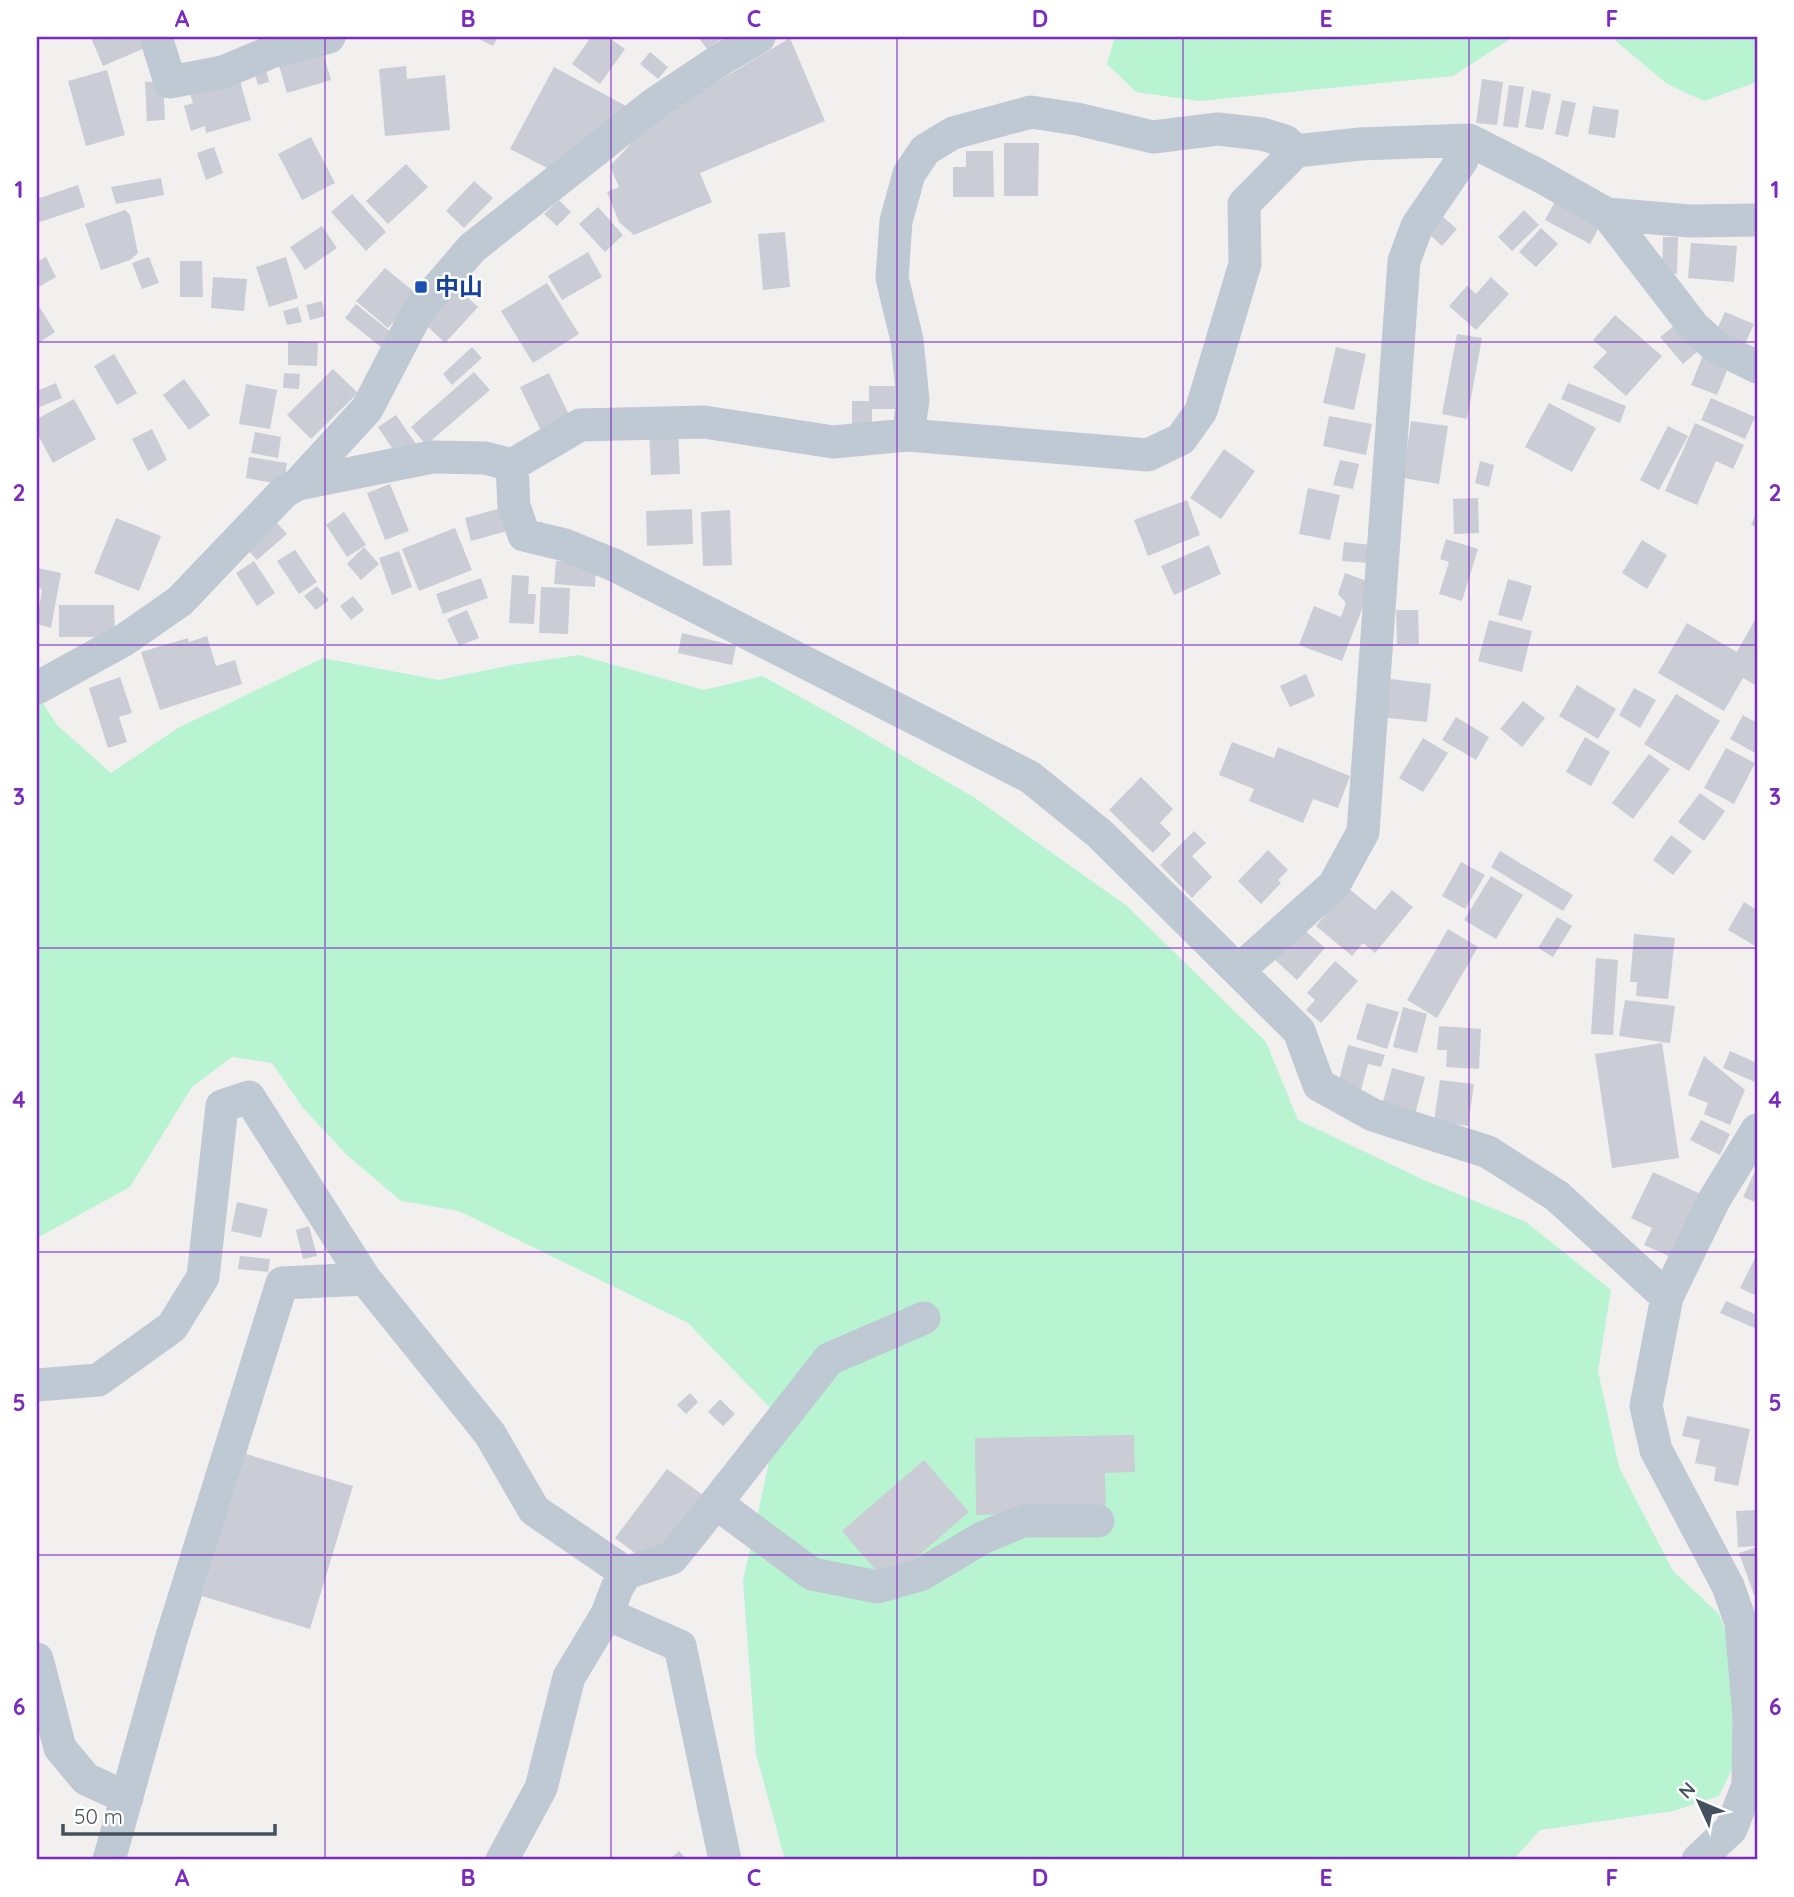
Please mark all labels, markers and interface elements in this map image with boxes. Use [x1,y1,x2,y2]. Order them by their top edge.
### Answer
text: A [175,4,190,33]
text: B [460,4,476,33]
text: C [747,4,761,33]
text: D [1032,4,1048,33]
text: E [1319,4,1333,33]
text: F [1606,4,1618,33]
text: 1 [15,175,23,204]
text: 1 [1771,175,1779,204]
place label: 中山 [435,271,483,301]
marker: 中山 [413,279,429,295]
text: 2 [12,478,26,507]
text: 2 [1768,478,1782,507]
text: 3 [13,782,25,811]
text: 3 [1769,782,1781,811]
text: 4 [12,1085,26,1114]
text: 4 [1768,1085,1782,1114]
text: 5 [12,1388,26,1417]
text: 5 [1768,1388,1782,1417]
text: 6 [13,1692,25,1721]
text: 6 [1769,1692,1781,1721]
north arrow [1664,1768,1734,1838]
text: N [1673,1777,1700,1804]
scale bar [63,1792,275,1836]
text: 50 m [74,1803,123,1829]
text: A [175,1863,190,1892]
text: B [460,1863,476,1892]
text: C [747,1863,761,1892]
text: D [1032,1863,1048,1892]
text: E [1319,1863,1333,1892]
text: F [1606,1863,1618,1892]

